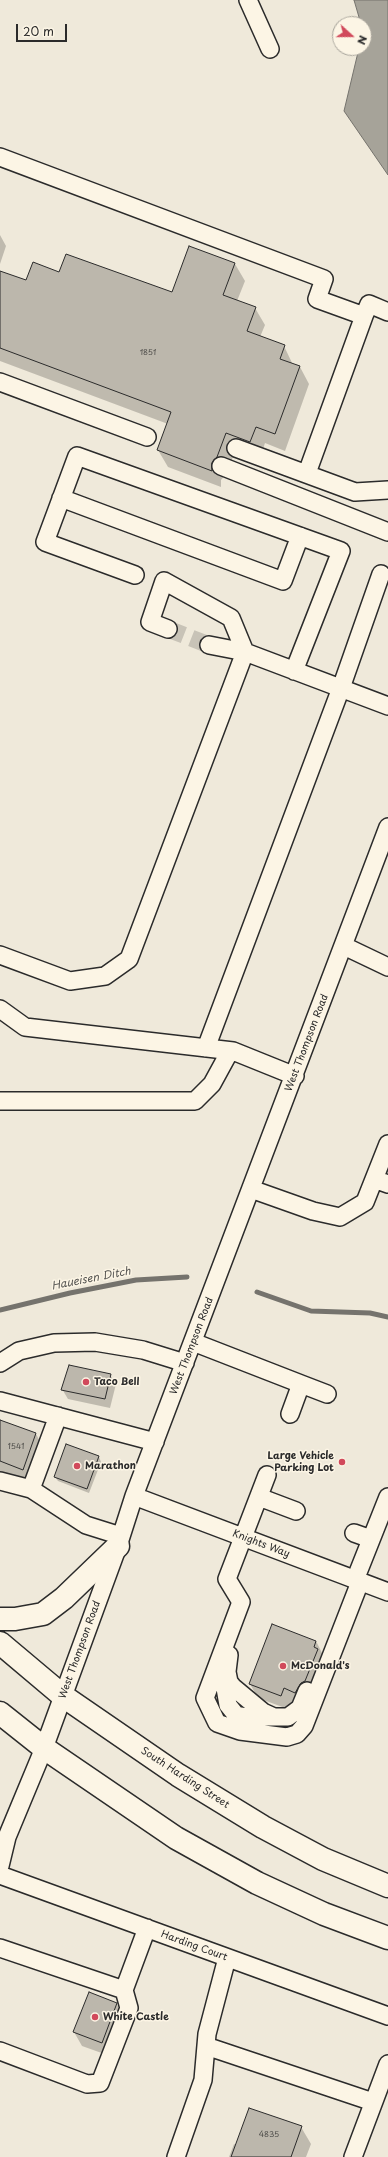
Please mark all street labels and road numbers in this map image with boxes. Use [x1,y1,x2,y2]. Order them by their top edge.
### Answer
street label: West Thompson Road [283,993,331,1093]
street label: West Thompson Road [168,1296,216,1396]
street label: Knights Way [231,1528,291,1560]
street label: West Thompson Road [57,1599,103,1701]
street label: South Harding Street [138,1745,232,1811]
street label: Harding Court [159,1928,229,1964]

